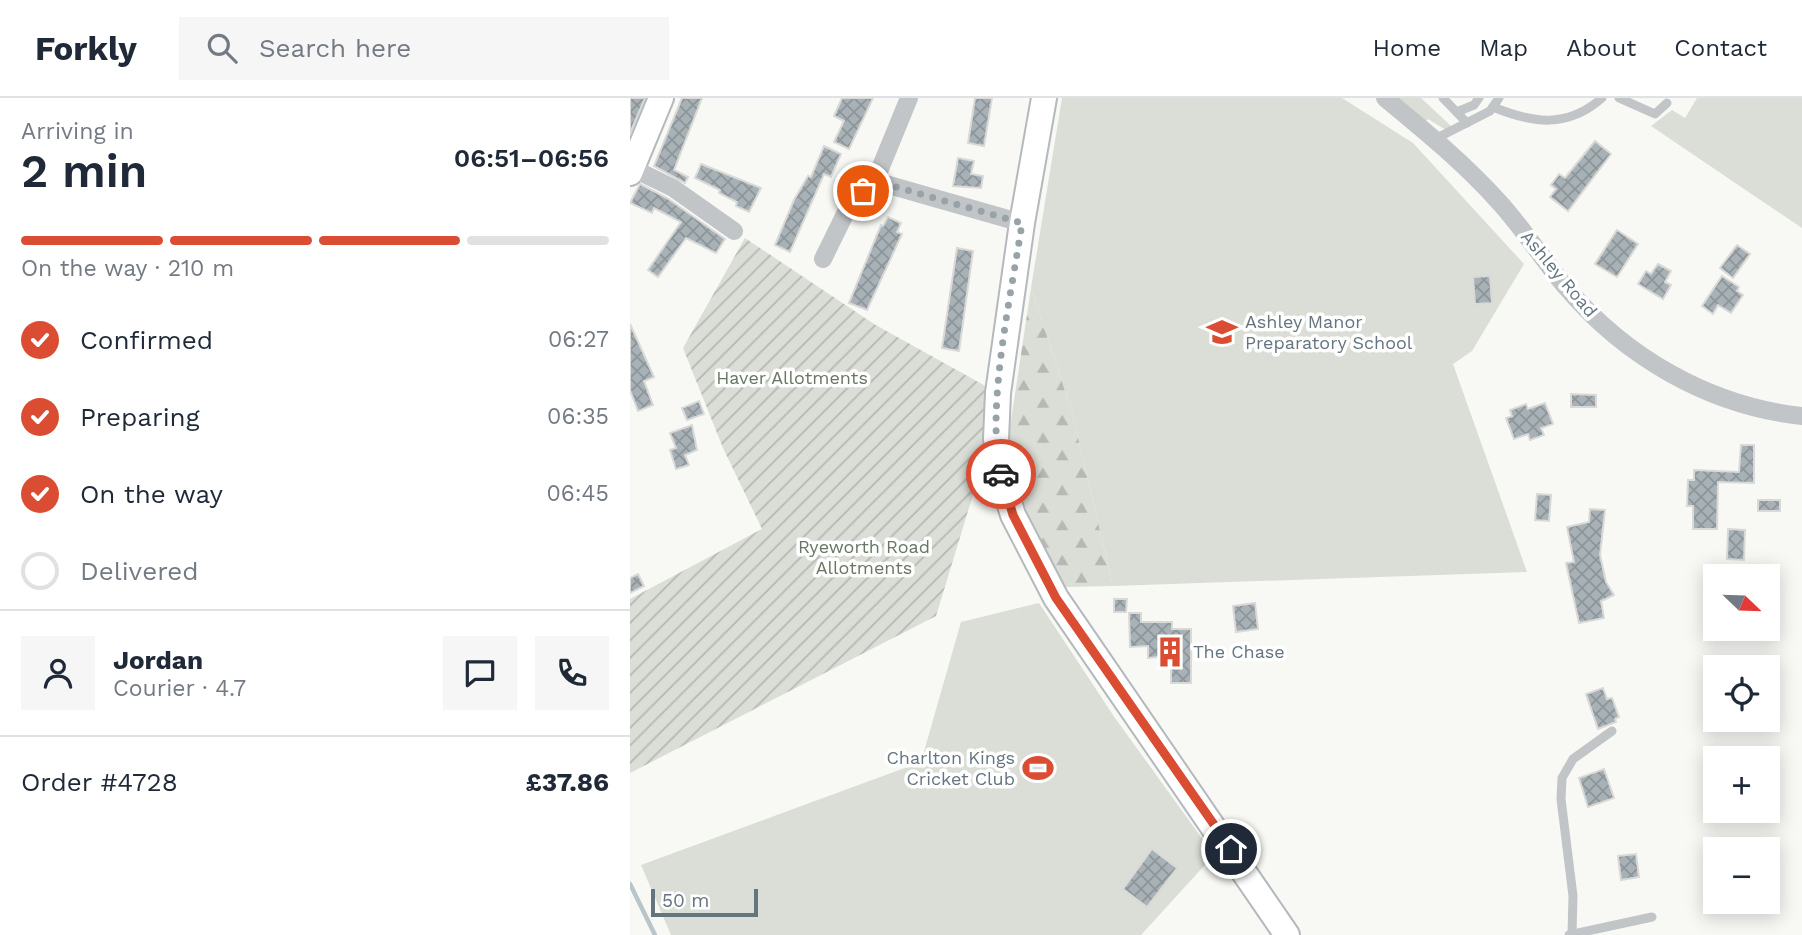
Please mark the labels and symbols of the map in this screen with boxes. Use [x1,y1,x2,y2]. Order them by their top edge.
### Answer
pin [833,161,893,221]
street label: Ashley Road [1517,226,1602,321]
place label: Ashley Manor Preparatory School [1245,311,1413,353]
school or university icon: Ashley Manor Preparatory School [1205,315,1239,349]
park label: Haver Allotments [716,367,868,388]
courier [966,439,1036,509]
park label: Ryeworth Road Allotments [798,536,930,578]
north arrow [1703,564,1780,640]
building icon: The Chase [1153,635,1187,669]
place label: The Chase [1193,641,1285,662]
place label: Charlton Kings Cricket Club [886,747,1015,789]
sports icon: Charlton Kings Cricket Club [1021,751,1055,785]
pin [1201,819,1261,879]
scale bar [651,886,758,918]

